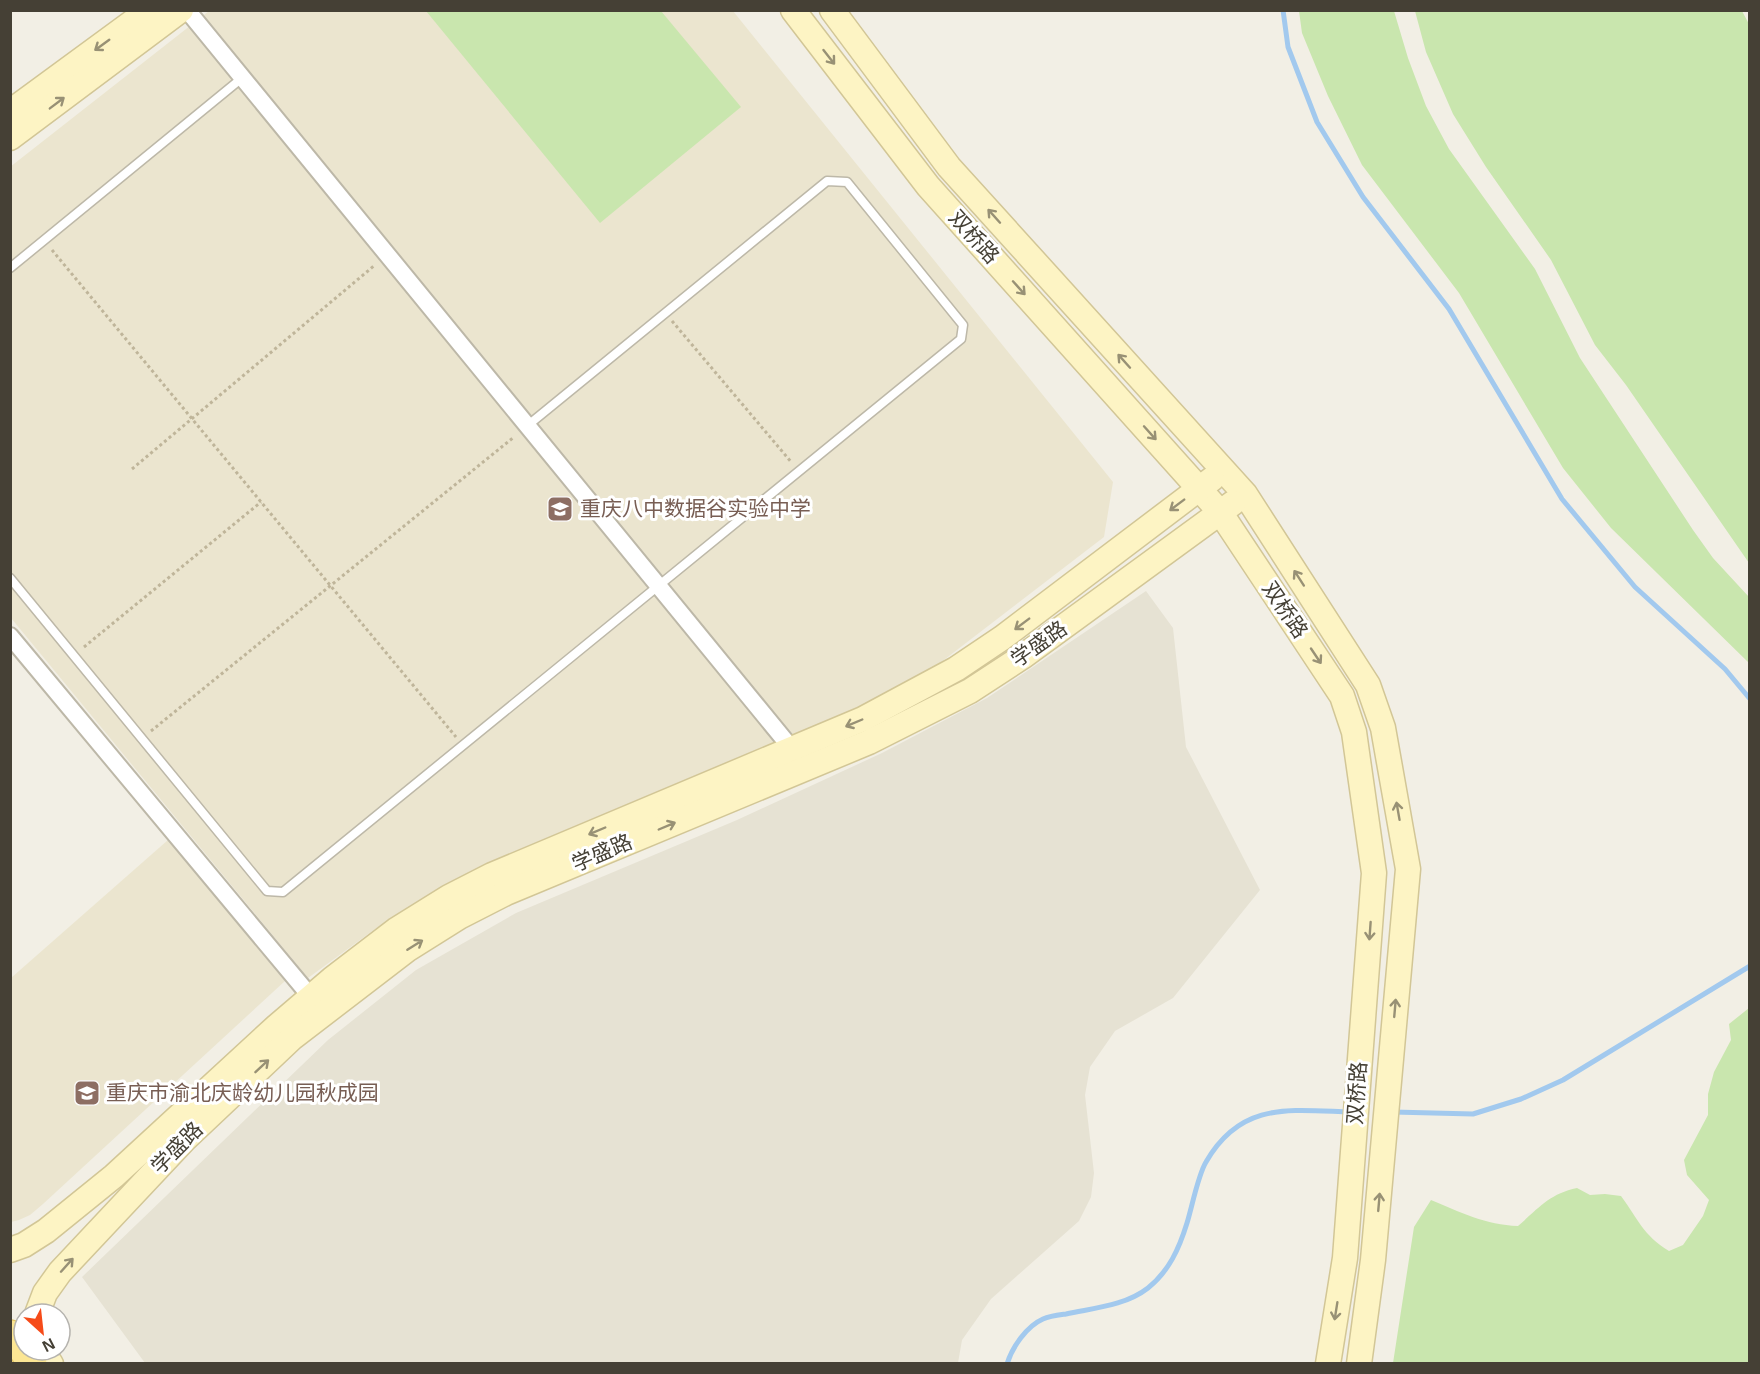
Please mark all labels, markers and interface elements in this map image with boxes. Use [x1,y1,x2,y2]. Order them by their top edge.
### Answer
one-way arrow [94,39,110,51]
one-way arrow [822,49,835,65]
one-way arrow [49,96,65,109]
street label: 双桥路 [945,206,1004,268]
one-way arrow [987,209,1001,224]
one-way arrow [1012,280,1026,295]
one-way arrow [1118,354,1132,369]
one-way arrow [1143,426,1157,441]
school or university icon: 重庆八中数据谷实验中学 [545,494,575,524]
place label: 重庆八中数据谷实验中学 [580,497,811,520]
one-way arrow [1169,499,1185,512]
one-way arrow [1292,569,1305,586]
street label: 双桥路 [1258,577,1313,642]
street label: 学盛路 [1006,616,1071,671]
one-way arrow [1014,617,1030,630]
one-way arrow [1310,648,1322,664]
one-way arrow [846,718,864,729]
one-way arrow [1392,802,1403,822]
one-way arrow [657,820,675,831]
one-way arrow [588,826,607,837]
street label: 学盛路 [568,830,635,875]
one-way arrow [1364,921,1375,941]
one-way arrow [406,938,423,950]
one-way arrow [1390,998,1401,1018]
one-way arrow [254,1059,269,1073]
street label: 双桥路 [1343,1061,1370,1125]
school or university icon: 重庆市渝北庆龄幼儿园秋成园 [72,1078,102,1108]
place label: 重庆市渝北庆龄幼儿园秋成园 [106,1081,379,1104]
street label: 学盛路 [146,1117,207,1178]
one-way arrow [1373,1192,1384,1212]
one-way arrow [60,1257,74,1272]
one-way arrow [1331,1300,1342,1320]
north arrow [12,1302,72,1362]
text: N [40,1335,58,1355]

